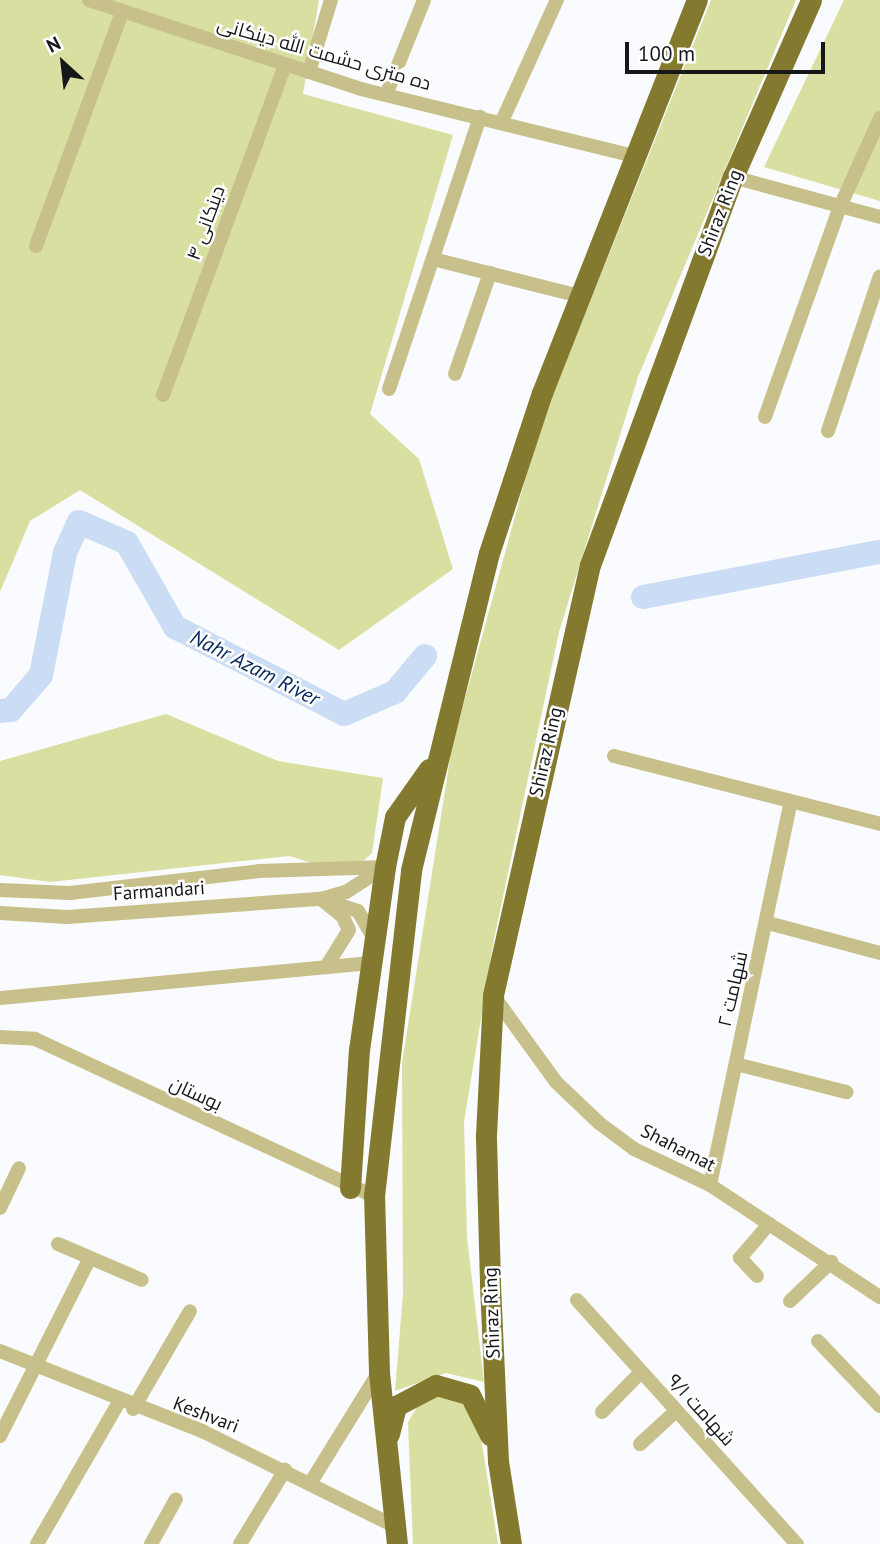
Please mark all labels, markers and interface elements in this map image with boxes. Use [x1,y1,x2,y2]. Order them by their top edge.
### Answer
street label: ده متری حشمت الله دینکانی [215,13,433,95]
north arrow [28,28,98,98]
scale bar [628,28,828,72]
text: N [42,31,64,58]
text: 100 m [638,40,695,67]
street label: Shiraz Ring [693,166,747,260]
street label: ۴ دینکانی [182,183,230,263]
water label: Nahr Azam River [186,625,324,711]
street label: Shiraz Ring [525,705,567,799]
street label: Farmandari [112,876,206,906]
street label: ۲ شهامت [713,949,753,1029]
street label: بوستان [166,1072,226,1116]
street label: Shahamat [637,1119,719,1177]
street label: Shiraz Ring [479,1267,505,1359]
street label: ۹/۱ شهامت [663,1369,739,1451]
street label: Keshvari [170,1392,242,1438]

